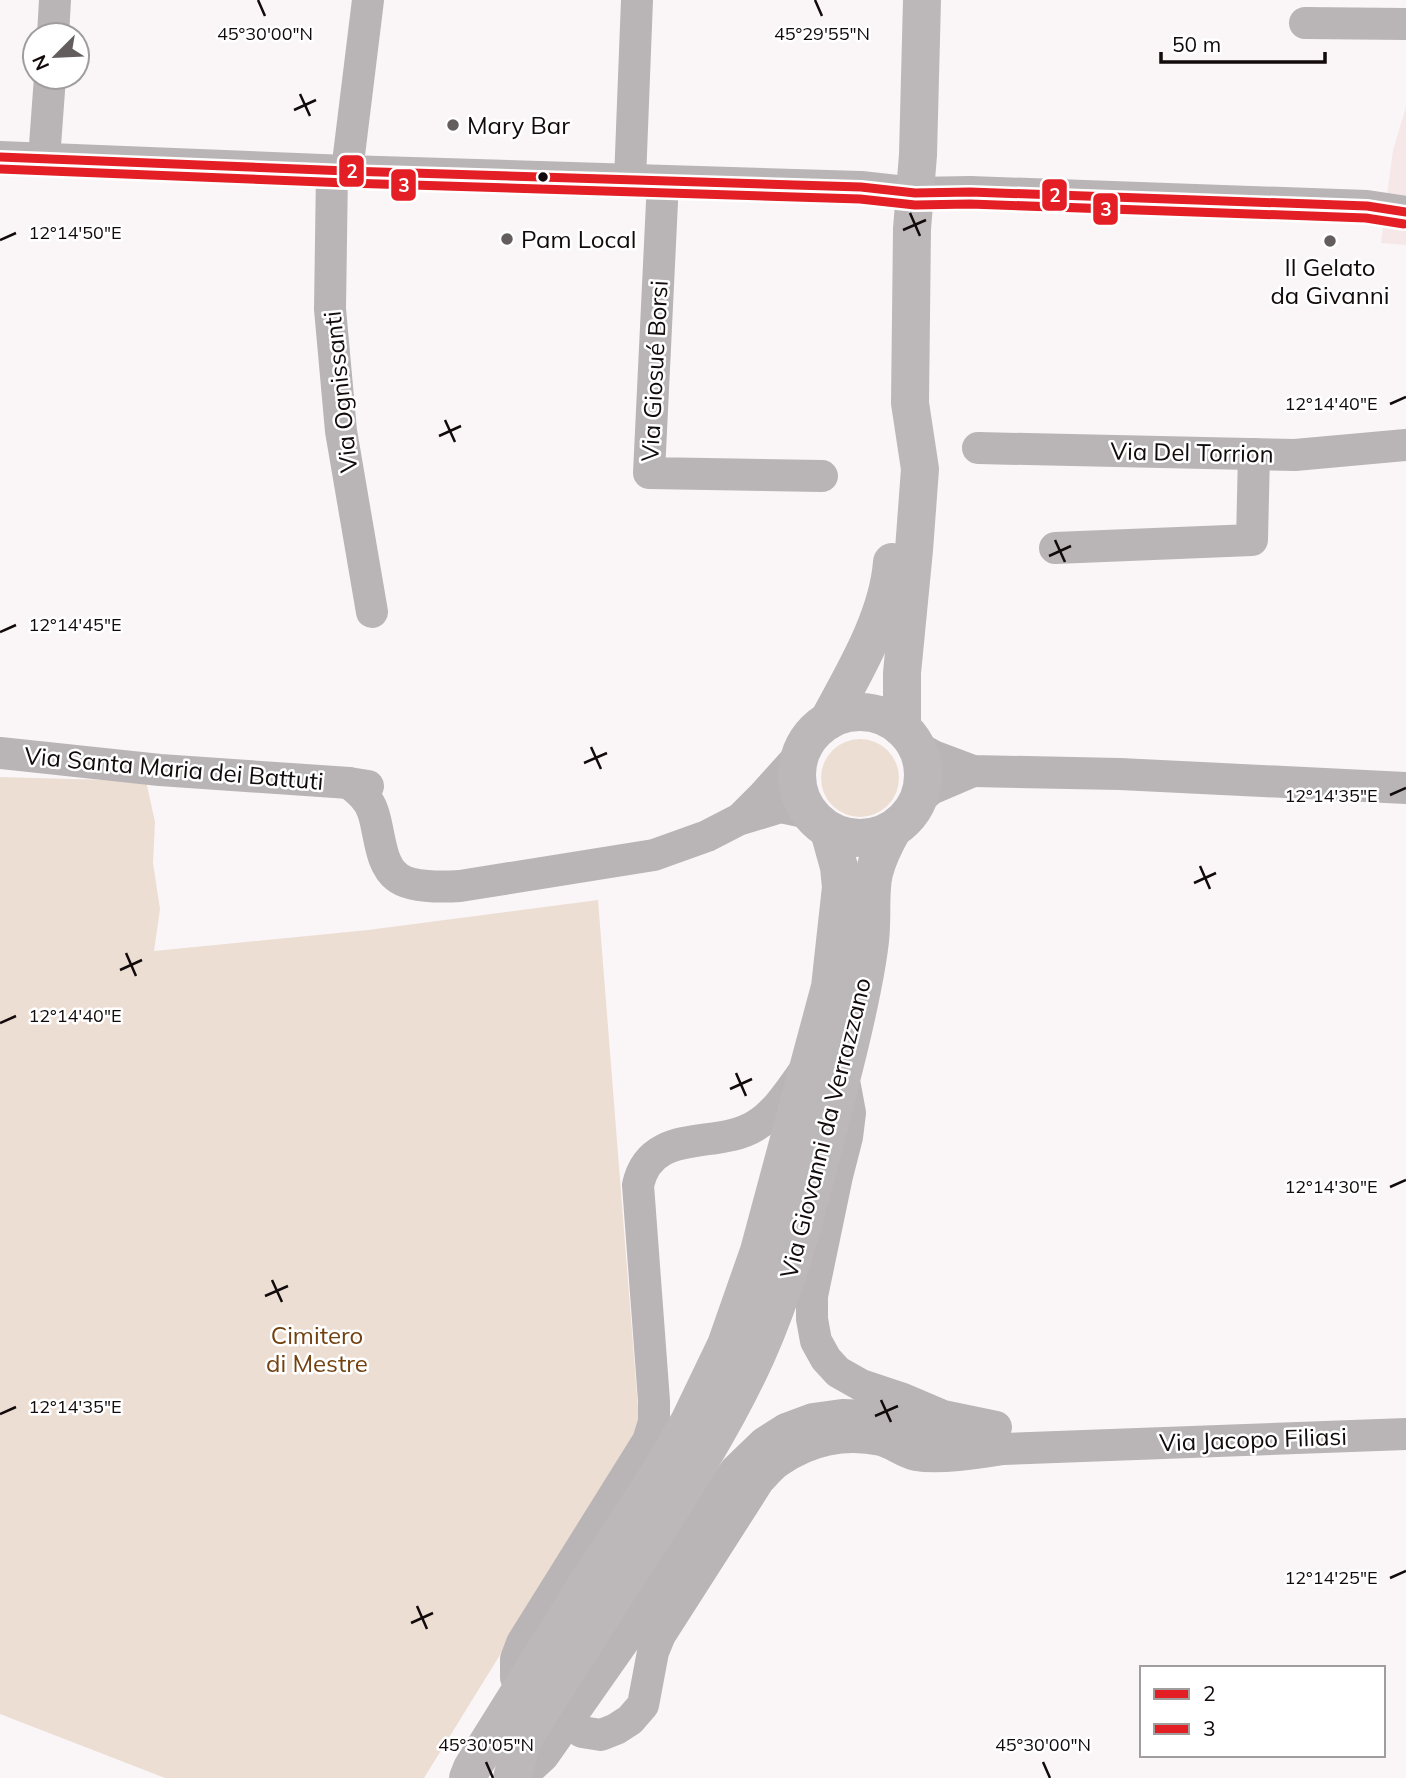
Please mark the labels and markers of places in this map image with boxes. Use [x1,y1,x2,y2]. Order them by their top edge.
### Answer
place label: Mary Bar [467,110,570,140]
marker: Mary Bar [445,117,461,133]
unlabelled marker [536,170,550,184]
place label: Pam Local [521,224,636,254]
marker: Pam Local [499,231,515,247]
marker: Il Gelato da Givanni [1322,233,1338,249]
place label: Il Gelato da Givanni [1270,252,1390,310]

